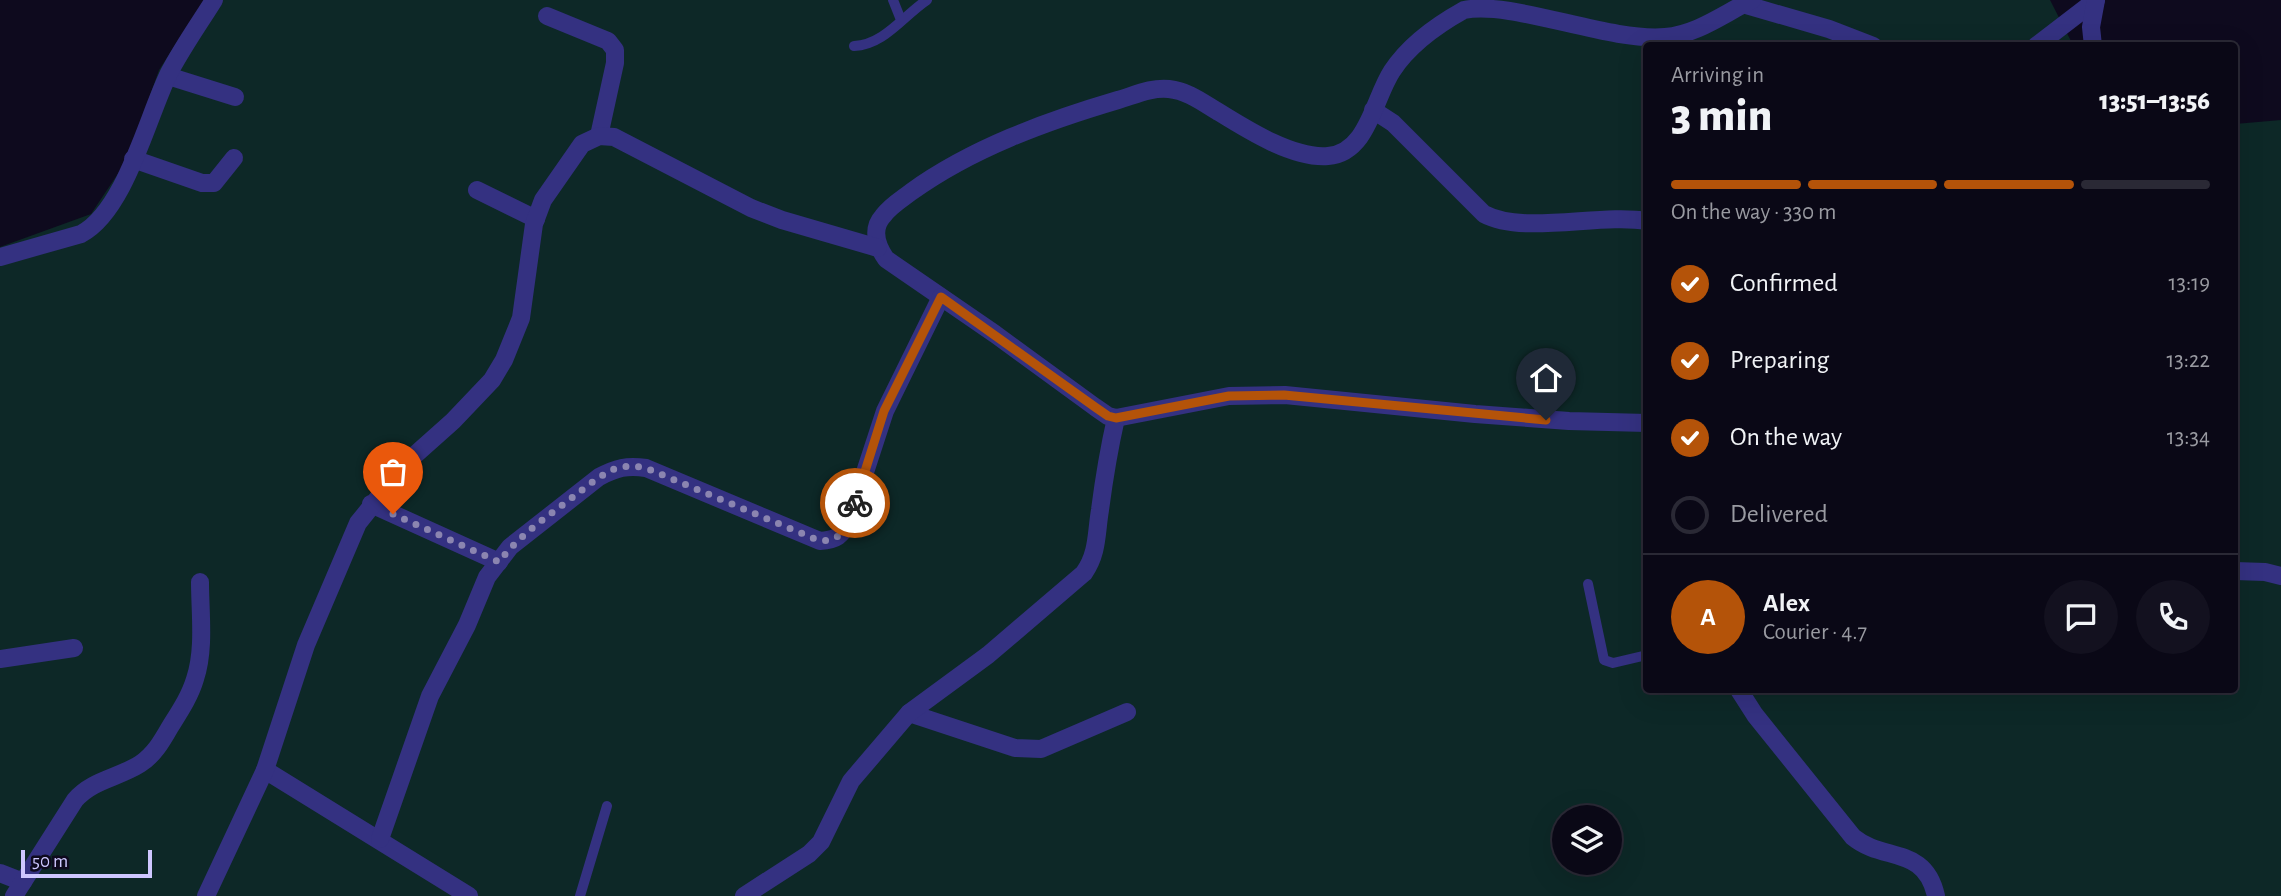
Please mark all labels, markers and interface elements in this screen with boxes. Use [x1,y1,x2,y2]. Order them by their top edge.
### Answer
text: Arriving in [1671,64,1764,87]
text: 13:51–13:56 [2099,88,2210,114]
text: 3 min [1671,93,1772,139]
text: On the way · 330 m [1671,201,1836,224]
icon: check [1671,265,1709,303]
text: Confirmed [1730,270,1838,296]
text: 13:19 [2169,272,2210,295]
icon: check [1671,342,1709,380]
text: Preparing [1730,347,1829,373]
pin [1516,348,1576,420]
text: 13:22 [2166,349,2210,372]
icon: home [1527,359,1565,397]
icon: check [1671,419,1709,457]
text: On the way [1730,424,1842,450]
text: 13:34 [2167,426,2210,449]
pin [363,442,423,514]
icon: bag [374,453,412,491]
courier [820,468,890,538]
icon: bike [836,484,874,522]
text: Delivered [1730,501,1828,527]
button: chat [2044,580,2118,654]
button: phone [2136,580,2210,654]
text: Alex [1763,590,1810,616]
text: A [1700,604,1716,630]
text: Courier · 4.7 [1763,621,1867,644]
map controls [1552,805,1622,875]
button: layers [1552,805,1622,875]
scale bar [21,847,152,879]
text: 50 m [32,852,68,871]

